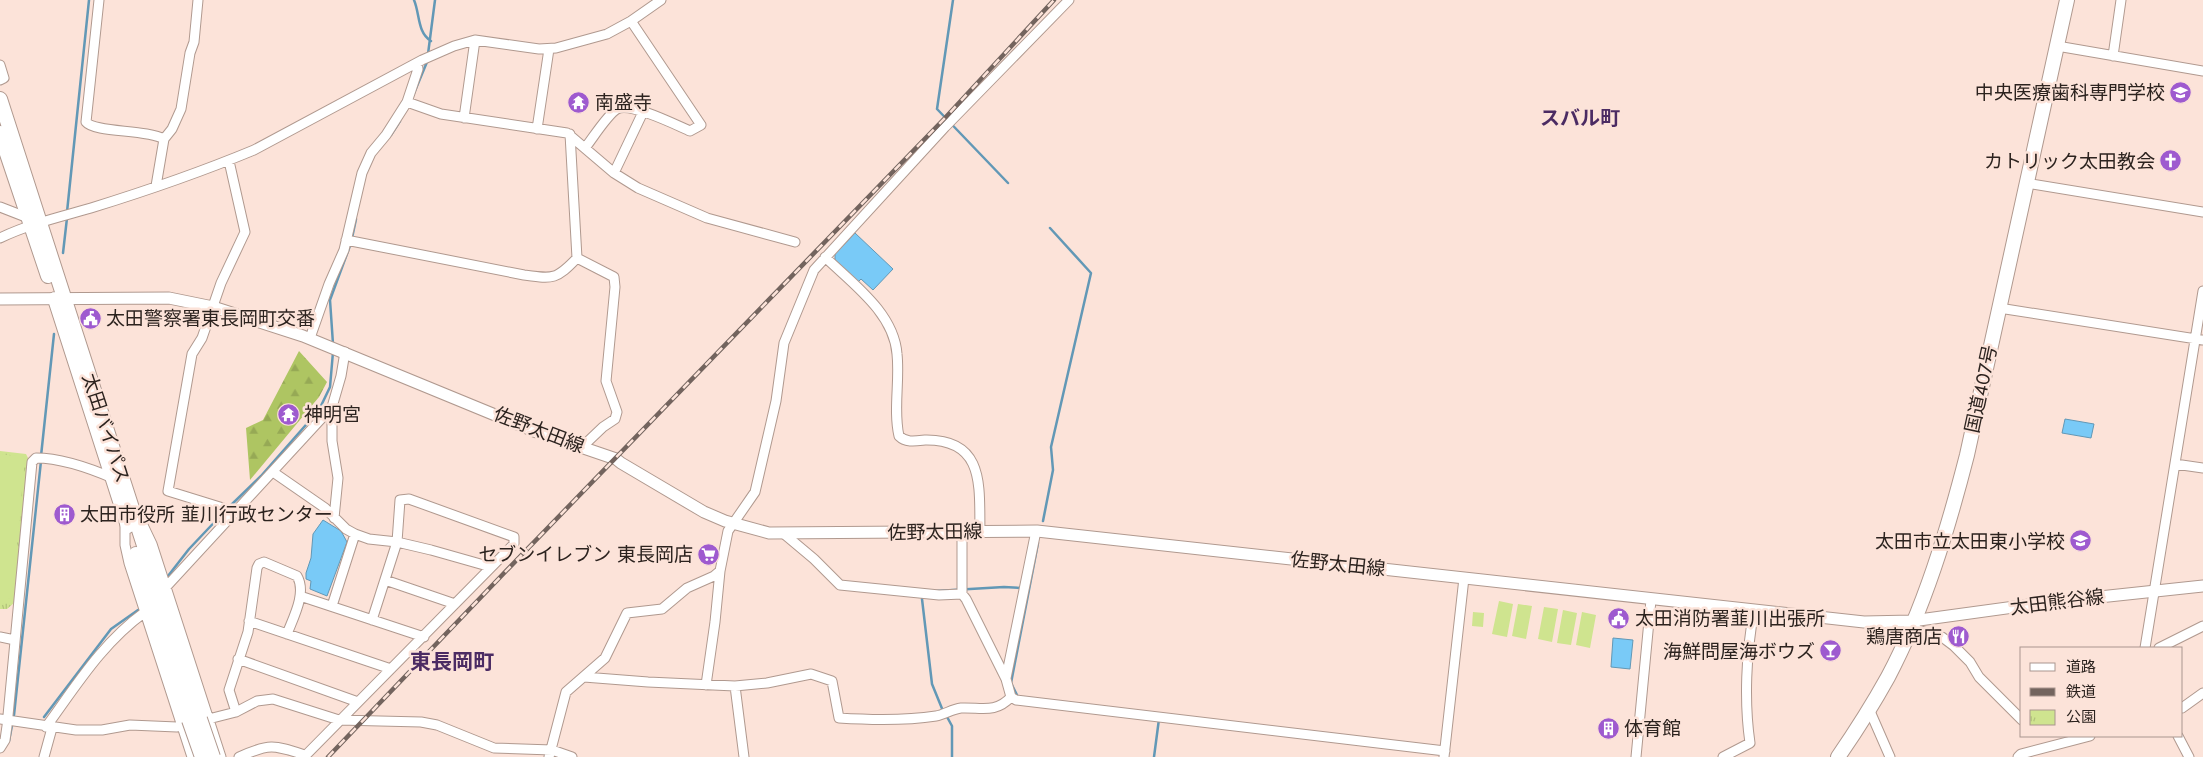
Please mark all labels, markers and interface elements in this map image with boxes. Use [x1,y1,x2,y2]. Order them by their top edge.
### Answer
place label: 中央医療歯科専門学校 [1975,79,2165,106]
school or university icon: 中央医療歯科専門学校 [2169,80,2193,104]
place label: 南盛寺 [595,89,652,116]
temple icon: 南盛寺 [567,90,591,114]
district label: スバル町 [1540,104,1620,133]
place label: カトリック太田教会 [1984,148,2155,175]
church icon: カトリック太田教会 [2159,149,2183,173]
place label: 太田警察署東長岡町交番 [106,305,315,332]
public building icon: 太田警察署東長岡町交番 [78,306,102,330]
street label: 国道407号 [1958,342,2004,436]
street label: 太田バイパス [76,370,136,486]
street label: 佐野太田線 [490,400,588,460]
place label: 神明宮 [304,401,361,428]
temple icon: 神明宮 [276,402,300,426]
place label: 太田市役所 韮川行政センター [80,501,333,528]
building icon: 太田市役所 韮川行政センター [52,502,76,526]
street label: 佐野太田線 [887,518,983,546]
place label: 太田市立太田東小学校 [1875,528,2065,555]
school or university icon: 太田市立太田東小学校 [2069,529,2093,553]
place label: セブンイレブン 東長岡店 [478,541,693,568]
supermarket icon: セブンイレブン 東長岡店 [697,542,721,566]
street label: 佐野太田線 [1289,546,1387,582]
street label: 太田熊谷線 [2008,583,2106,621]
place label: 太田消防署韮川出張所 [1635,605,1825,632]
public building icon: 太田消防署韮川出張所 [1607,606,1631,630]
place label: 鶏唐商店 [1866,623,1942,650]
restaurant icon: 鶏唐商店 [1946,624,1970,648]
place label: 海鮮問屋海ボウズ [1663,638,1815,665]
bar icon: 海鮮問屋海ボウズ [1819,639,1843,663]
district label: 東長岡町 [410,647,494,677]
legend [2020,647,2183,737]
text: 道路 [2066,656,2096,678]
text: 鉄道 [2066,681,2096,703]
text: 公園 [2066,706,2096,728]
place label: 体育館 [1624,715,1681,742]
building icon: 体育館 [1596,716,1620,740]

